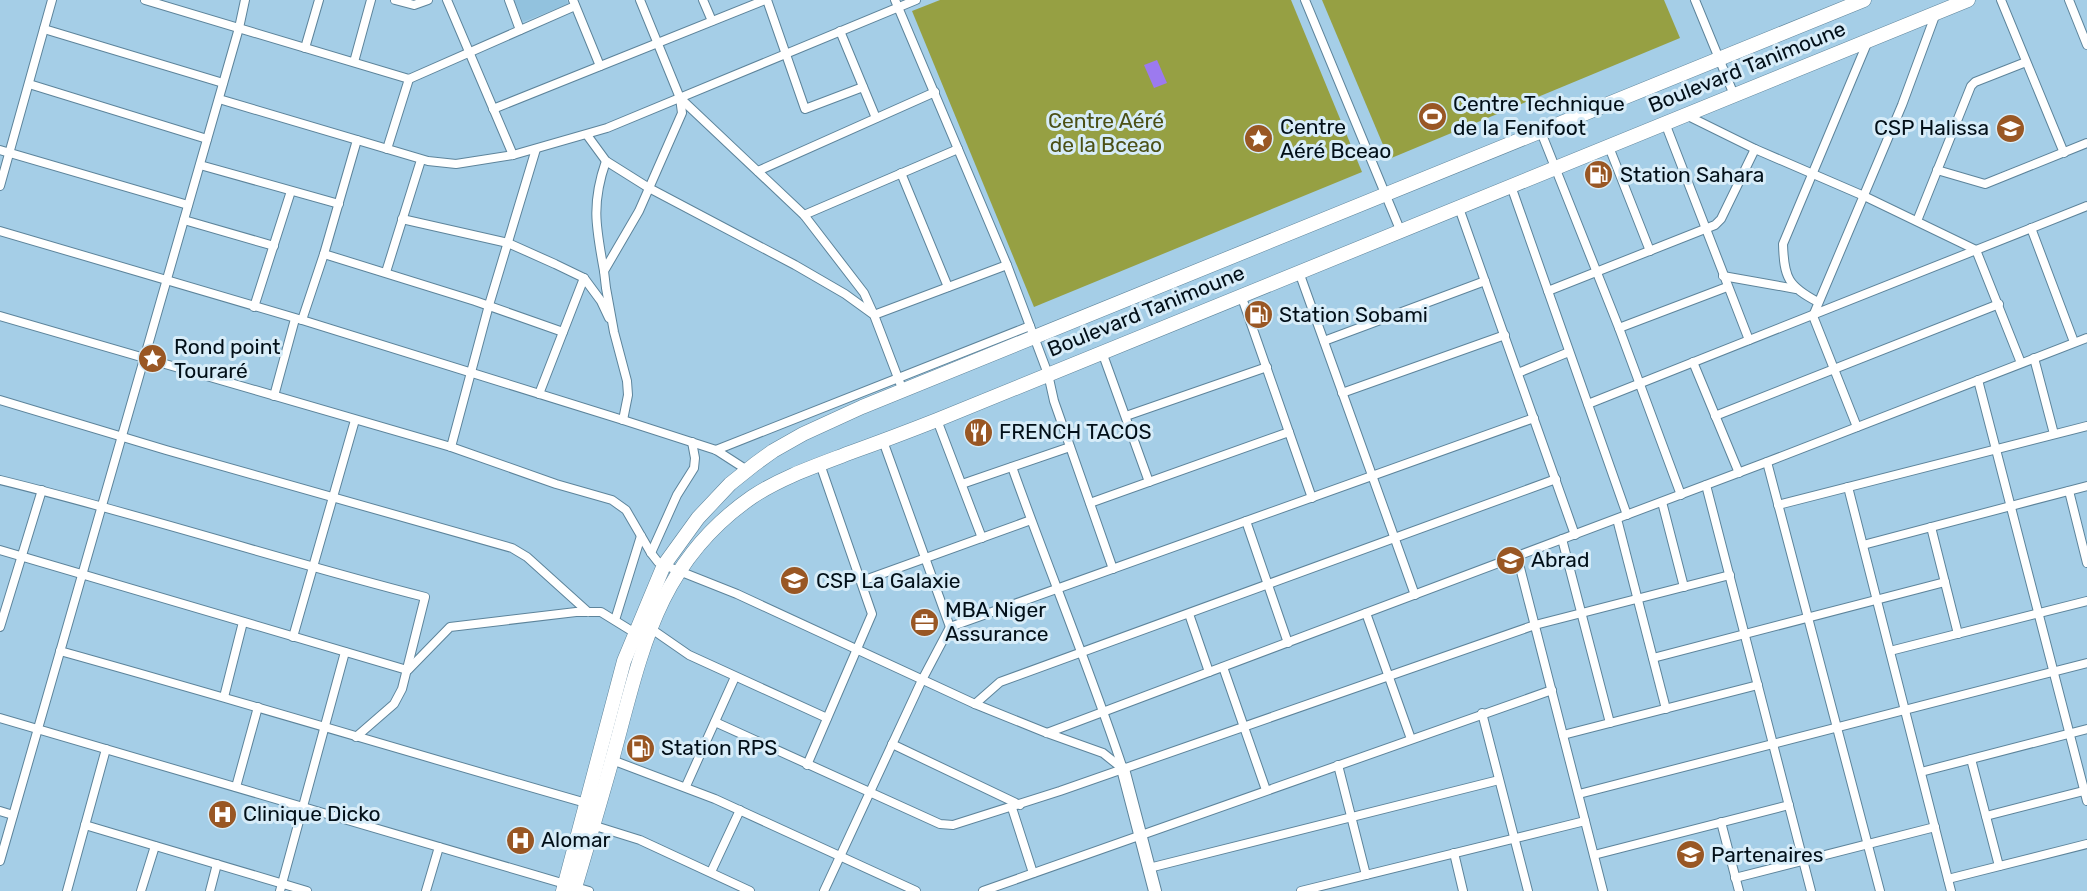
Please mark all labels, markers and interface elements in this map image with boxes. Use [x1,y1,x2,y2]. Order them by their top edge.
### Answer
street label: Boulevard Tanimoune [1645,16,1849,118]
place label: Centre Technique de la Fenifoot [1453,91,1625,140]
sports icon: Centre Technique de la Fenifoot [1416,100,1448,132]
park label: Centre Aéré de la Bceao [1048,108,1164,157]
school or university icon: CSP Halissa [1994,112,2026,144]
place label: Centre Aéré Bceao [1280,114,1391,163]
place label: CSP Halissa [1874,115,1989,140]
place icon: Centre Aéré Bceao [1243,123,1275,155]
fuel station icon: Station Sahara [1583,159,1615,191]
place label: Station Sahara [1620,162,1764,187]
street label: Boulevard Tanimoune [1044,260,1248,362]
fuel station icon: Station Sobami [1242,299,1274,331]
place label: Station Sobami [1279,302,1428,327]
place label: Rond point Touraré [174,334,280,383]
place icon: Rond point Touraré [137,343,169,375]
restaurant icon: FRENCH TACOS [962,416,994,448]
place label: FRENCH TACOS [999,419,1152,444]
school or university icon: Abrad [1494,544,1526,576]
place label: Abrad [1531,547,1589,572]
school or university icon: CSP La Galaxie [779,565,811,597]
place label: CSP La Galaxie [816,568,961,593]
place label: MBA Niger Assurance [945,597,1049,646]
office icon: MBA Niger Assurance [908,606,940,638]
fuel station icon: Station RPS [624,732,656,764]
place label: Station RPS [661,735,777,760]
hospital icon: Clinique Dicko [206,798,238,830]
place label: Clinique Dicko [243,801,381,826]
hospital icon: Alomar [504,824,536,856]
place label: Alomar [541,827,610,852]
school or university icon: Partenaires [1674,839,1706,871]
place label: Partenaires [1711,842,1823,867]

